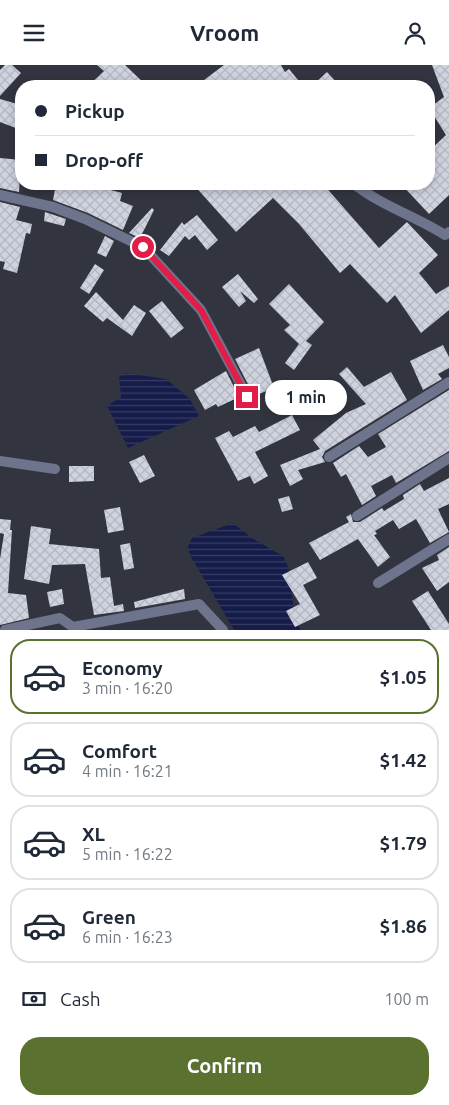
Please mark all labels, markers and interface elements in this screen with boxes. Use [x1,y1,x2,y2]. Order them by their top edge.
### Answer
icon: menu [20,19,48,47]
icon: person [401,19,429,47]
text: Vroom [190,20,259,45]
text: Pickup [65,100,125,122]
text: Drop-off [65,149,143,171]
route start [132,236,154,258]
callout: 1 min [264,379,347,415]
route end [236,386,258,408]
text: 1 min [286,388,326,406]
icon: car [22,654,67,699]
text: Economy [82,657,163,679]
text: $1.05 [379,666,427,688]
text: 3 min · 16:20 [82,679,173,697]
icon: car [22,737,67,782]
text: Comfort [82,740,157,762]
text: $1.42 [379,749,427,771]
text: 4 min · 16:21 [82,762,173,780]
icon: car [22,820,67,865]
text: XL [82,823,105,845]
text: $1.79 [379,832,427,854]
text: 5 min · 16:22 [82,845,173,863]
icon: car [22,903,67,948]
text: Green [82,906,136,928]
text: $1.86 [379,915,427,937]
text: 6 min · 16:23 [82,928,173,946]
icon: cash [20,985,48,1013]
text: Cash [60,988,101,1010]
text: 100 m [384,990,429,1008]
button: Confirm [20,1037,429,1095]

